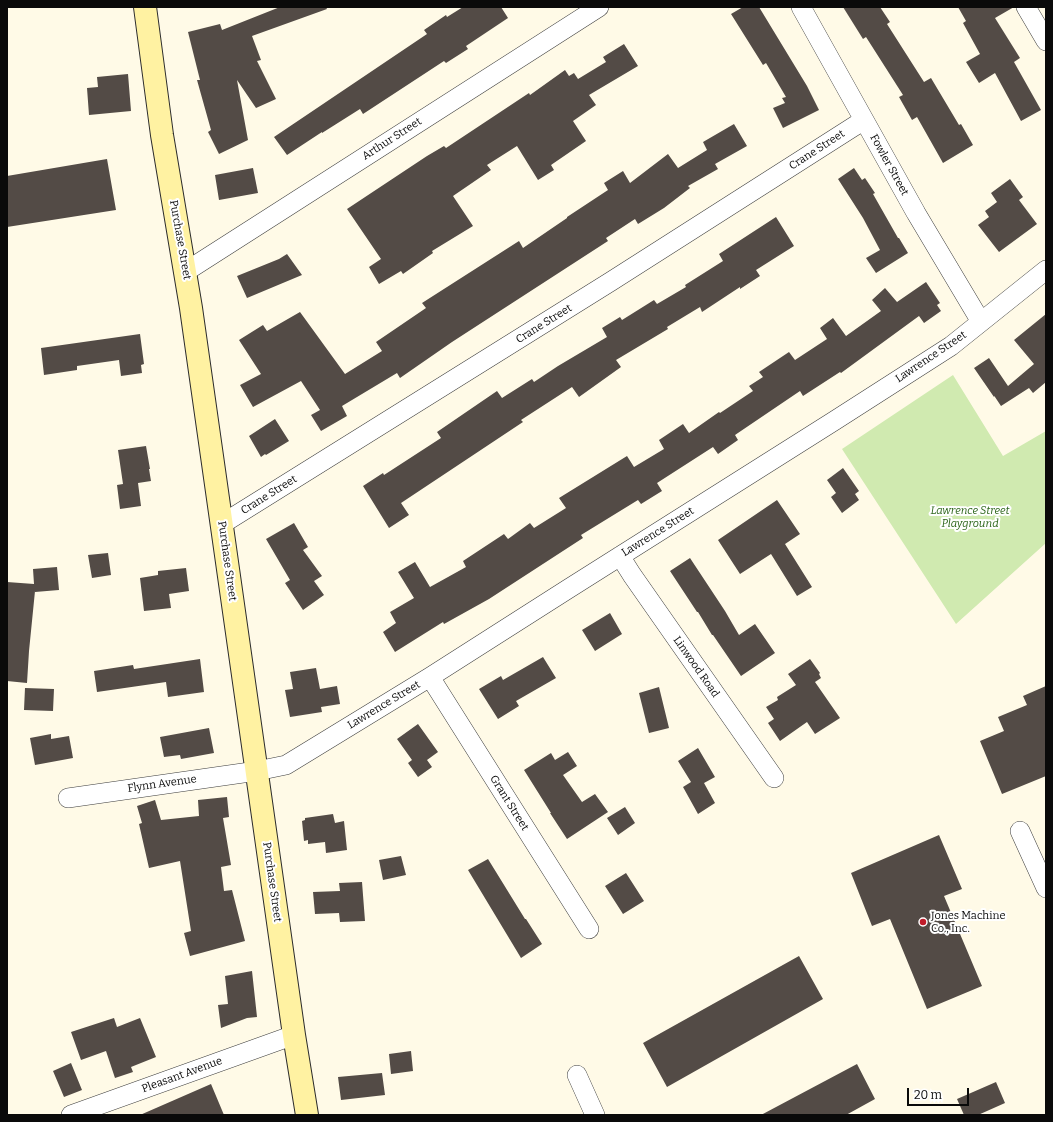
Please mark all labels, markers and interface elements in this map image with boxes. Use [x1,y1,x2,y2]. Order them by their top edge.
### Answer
street label: Arthur Street [360,115,424,163]
street label: Crane Street [787,127,847,173]
street label: Fowler Street [867,132,911,198]
street label: Purchase Street [166,199,194,281]
street label: Crane Street [514,302,574,346]
street label: Lawrence Street [893,328,969,386]
street label: Crane Street [239,473,299,517]
street label: Lawrence Street [619,504,697,560]
park label: Lawrence Street Playground [930,504,1010,530]
street label: Purchase Street [215,520,239,602]
street label: Linwood Road [670,634,722,700]
street label: Lawrence Street [345,678,423,732]
street label: Flynn Avenue [127,773,197,795]
street label: Grant Street [487,773,531,833]
street label: Purchase Street [260,841,284,923]
place label: Jones Machine Co., Inc. [931,909,1005,935]
marker: Jones Machine Co., Inc. [918,917,928,927]
street label: Pleasant Avenue [140,1054,224,1096]
scale bar [909,1080,971,1106]
text: 20 m [914,1088,942,1102]

